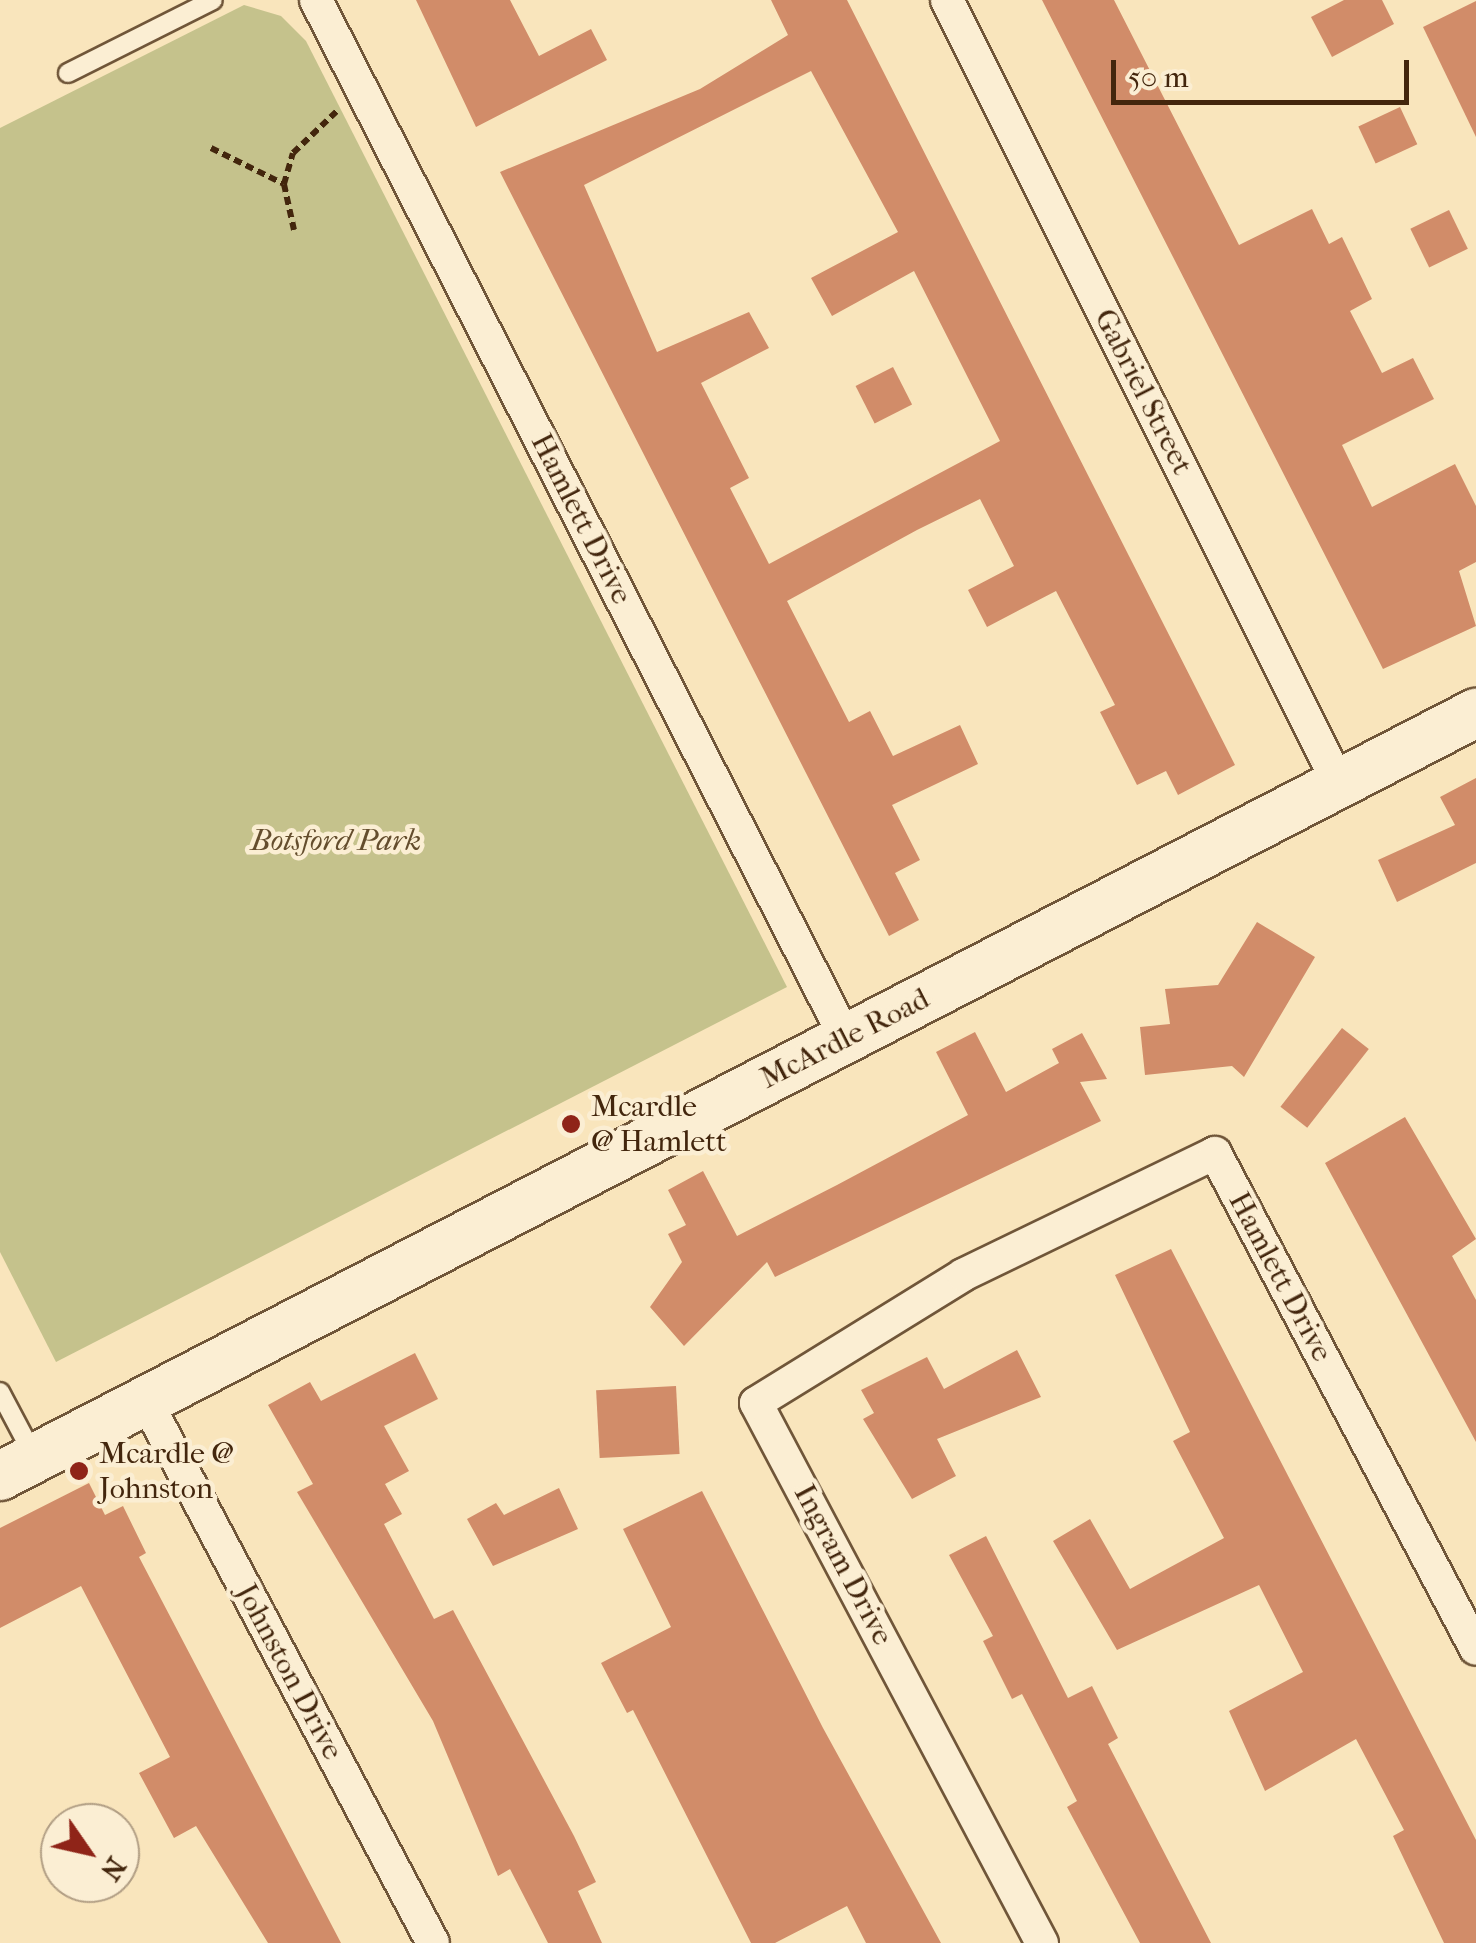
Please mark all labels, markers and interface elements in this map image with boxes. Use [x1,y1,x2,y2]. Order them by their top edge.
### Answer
scale bar [1116,40,1414,102]
text: 50 m [1128,60,1189,95]
street label: Gabriel Street [1086,303,1200,481]
street label: Hamlett Drive [523,428,639,610]
park label: Botsford Park [251,823,421,859]
street label: McArdle Road [755,981,935,1097]
place label: Mcardle @ Hamlett [591,1089,727,1160]
marker: Mcardle @ Hamlett [560,1113,582,1135]
street label: Hamlett Drive [1220,1186,1340,1368]
place label: Mcardle @ Johnston [99,1436,234,1506]
marker: Mcardle @ Johnston [68,1460,90,1482]
street label: Ingram Drive [786,1479,900,1651]
street label: Johnston Drive [228,1578,350,1766]
north arrow [40,1803,140,1903]
text: N [94,1851,133,1887]

